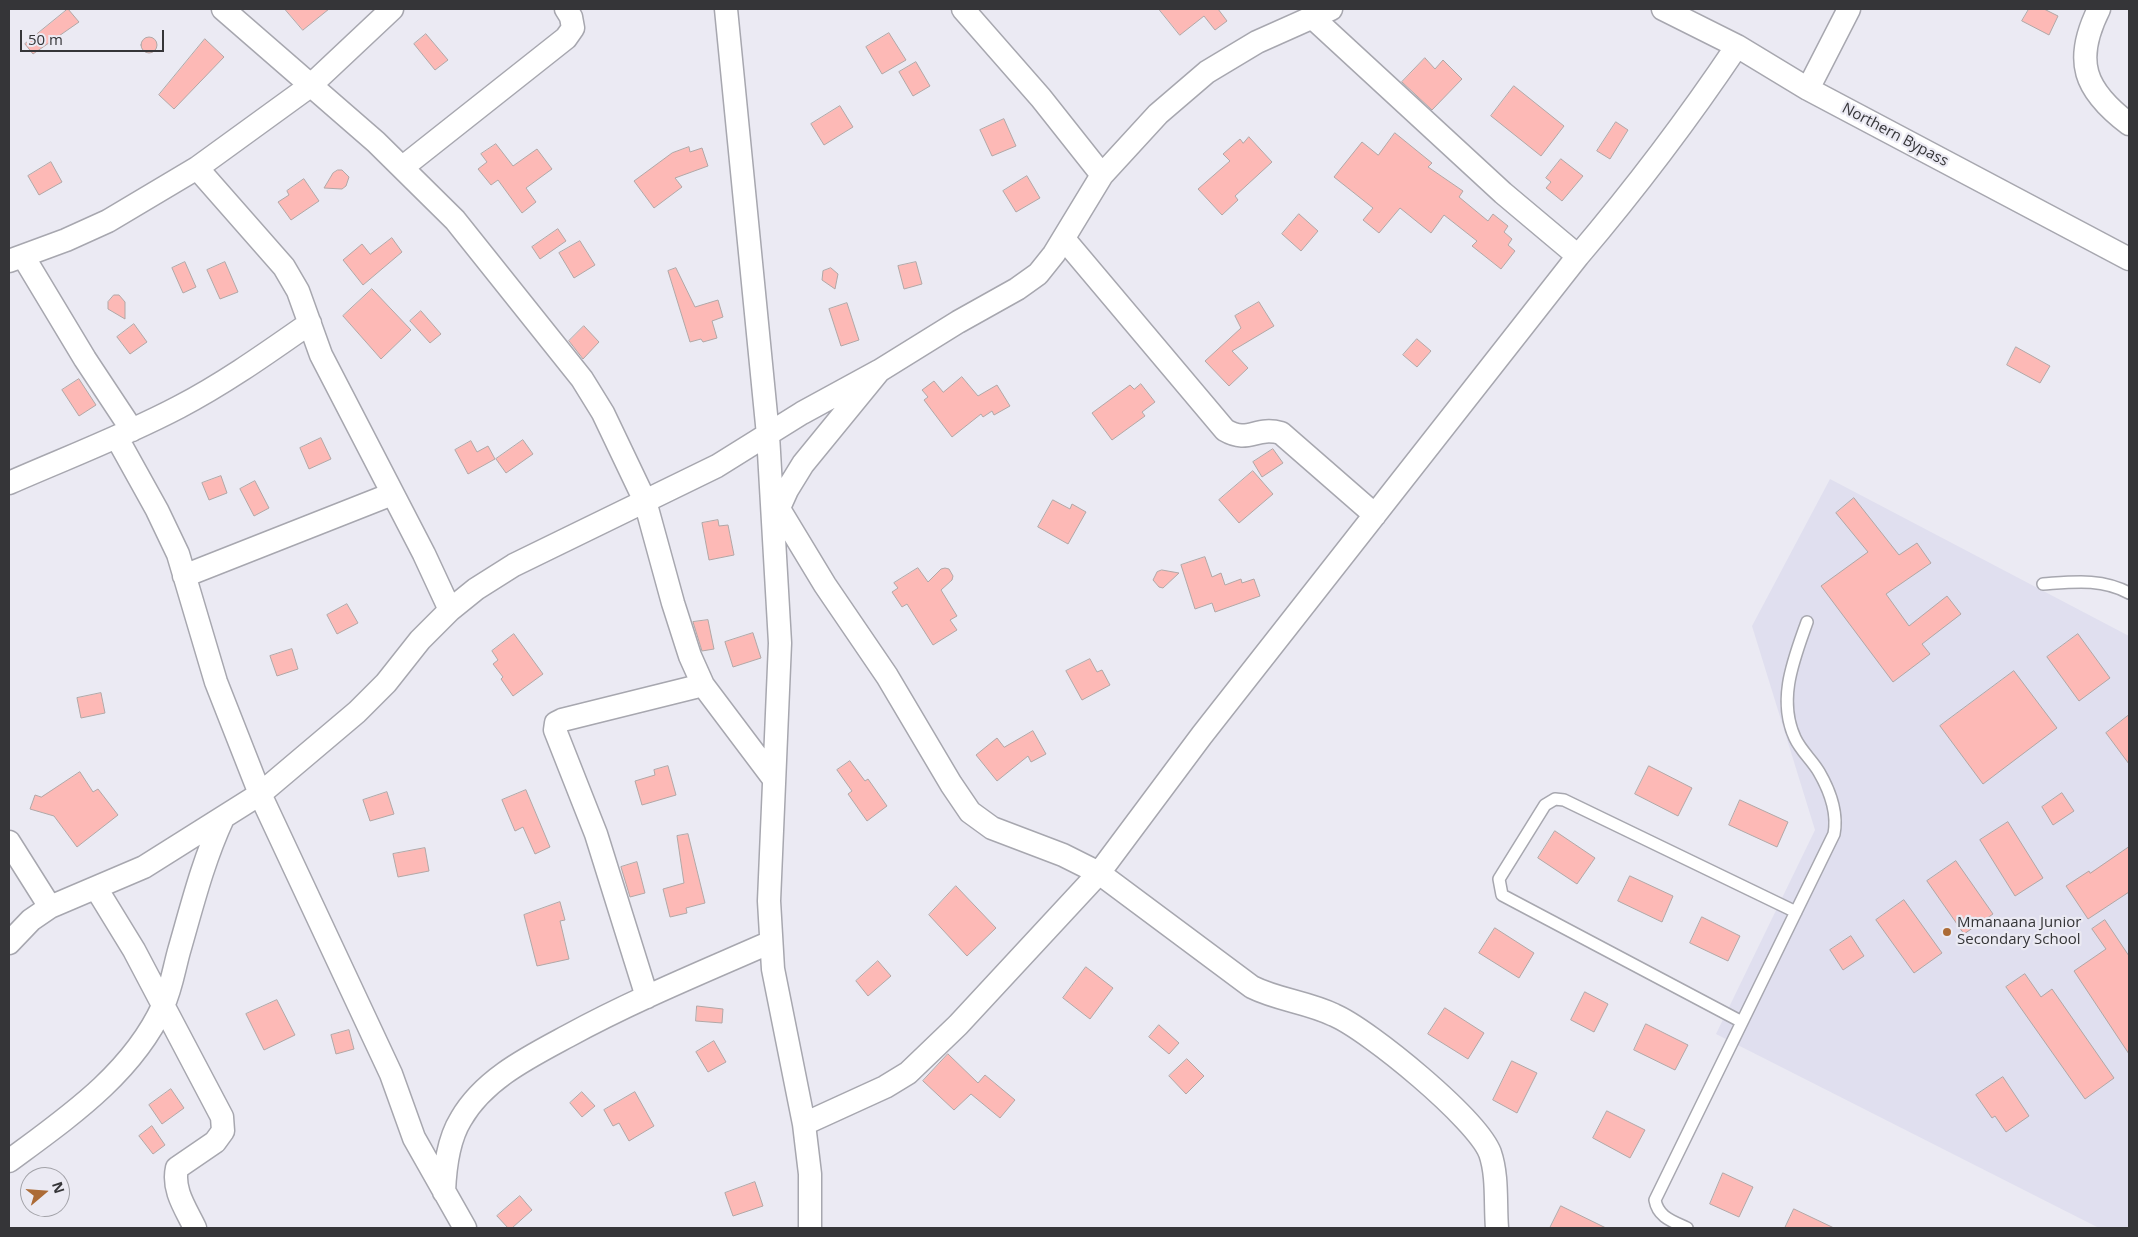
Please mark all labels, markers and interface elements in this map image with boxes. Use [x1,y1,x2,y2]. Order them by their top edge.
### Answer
scale bar [22,20,166,52]
text: 50 m [28,29,63,49]
street label: Northern Bypass [1839,99,1951,171]
place label: Mmanaana Junior Secondary School [1957,914,2081,949]
marker: Mmanaana Junior Secondary School [1941,926,1953,938]
north arrow [20,1167,70,1217]
text: N [48,1179,70,1196]

